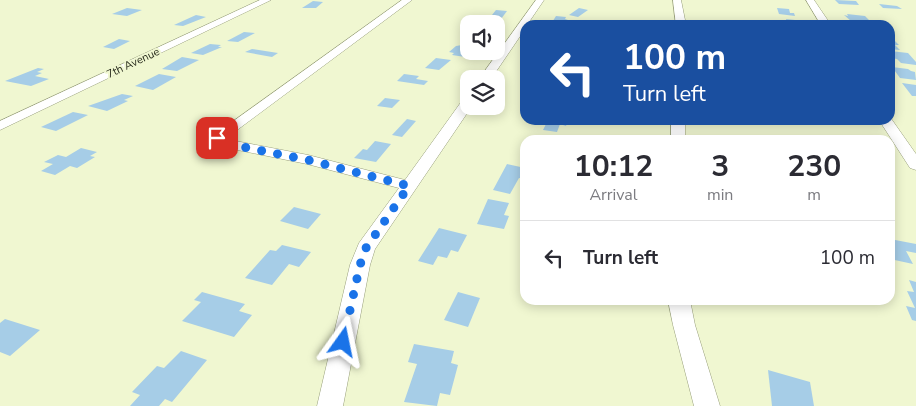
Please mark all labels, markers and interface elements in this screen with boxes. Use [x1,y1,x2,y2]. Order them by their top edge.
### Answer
map controls [460,15,505,115]
button: sound [460,15,505,60]
text: 100 m [623,34,726,81]
icon: left [540,40,605,105]
street label: 7th Avenue [104,44,162,82]
button: layers [460,70,505,115]
text: Turn left [623,79,706,109]
pin [196,117,238,159]
icon: arrive [203,124,231,152]
text: 10:12 [574,146,653,187]
text: 3 [711,146,729,187]
text: 230 [787,146,841,187]
text: Arrival [589,184,638,206]
text: min [707,184,733,206]
text: m [807,184,821,206]
icon: left [540,244,568,272]
text: Turn left [583,245,658,271]
text: 100 m [820,245,875,271]
position arrow [316,315,368,367]

